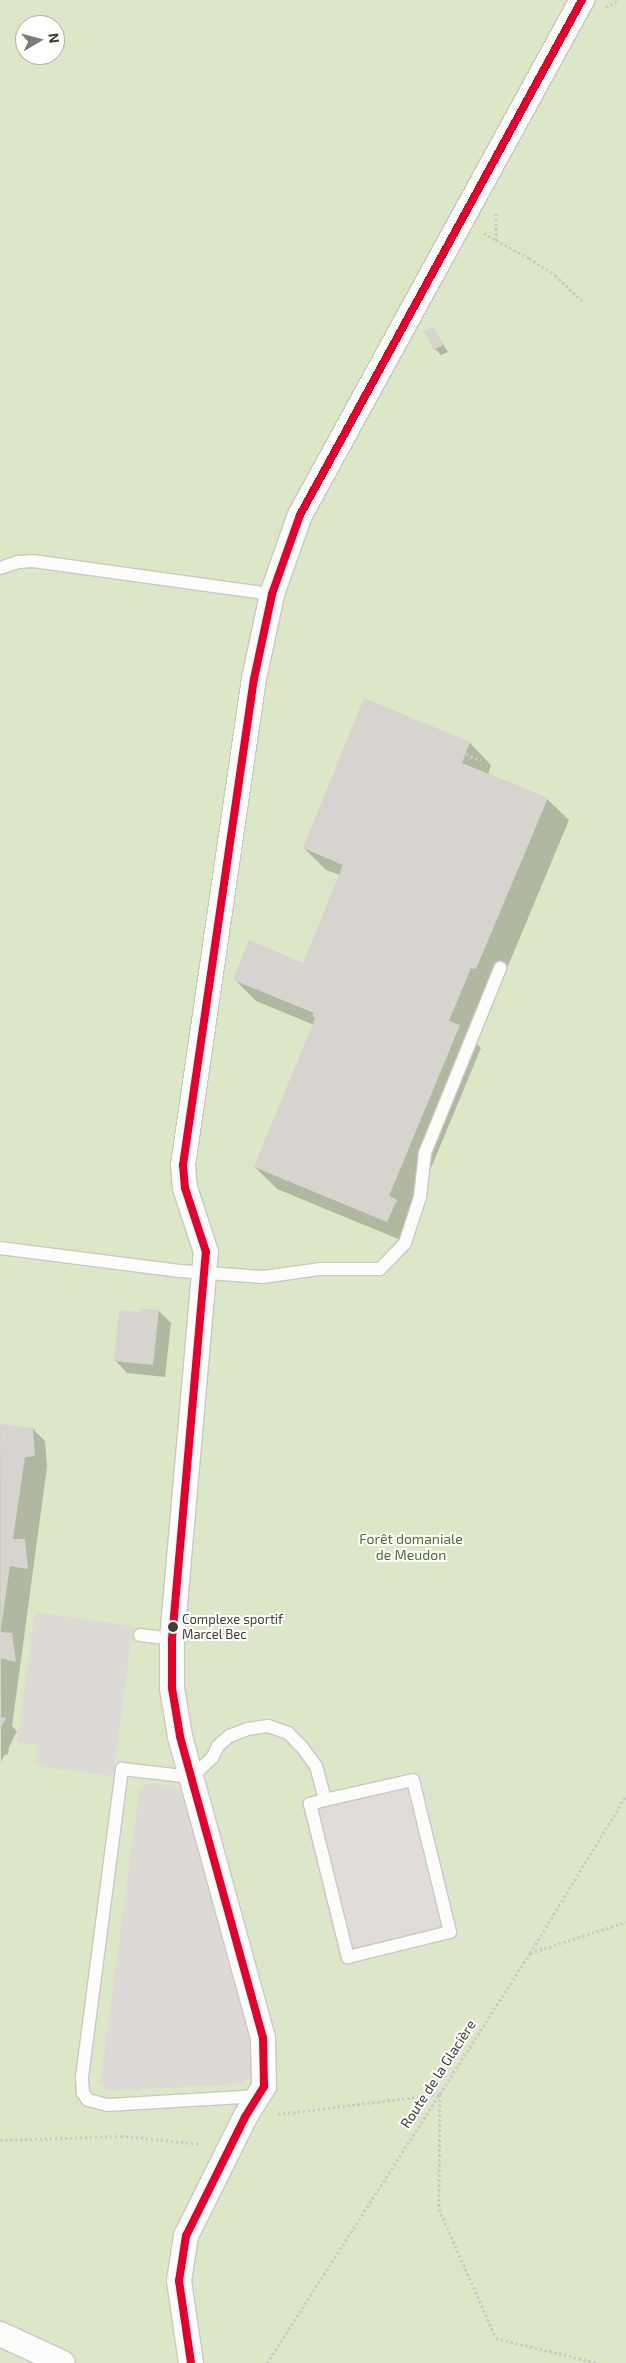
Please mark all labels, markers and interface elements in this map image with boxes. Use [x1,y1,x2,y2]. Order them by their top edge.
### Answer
north arrow [15,15,65,65]
text: N [45,32,63,44]
park label: Forêt domaniale de Meudon [359,1531,463,1564]
place label: Complexe sportif Marcel Bec [182,1612,283,1643]
marker: Complexe sportif Marcel Bec [168,1622,178,1632]
street label: Route de la Glacière [397,2017,479,2131]

